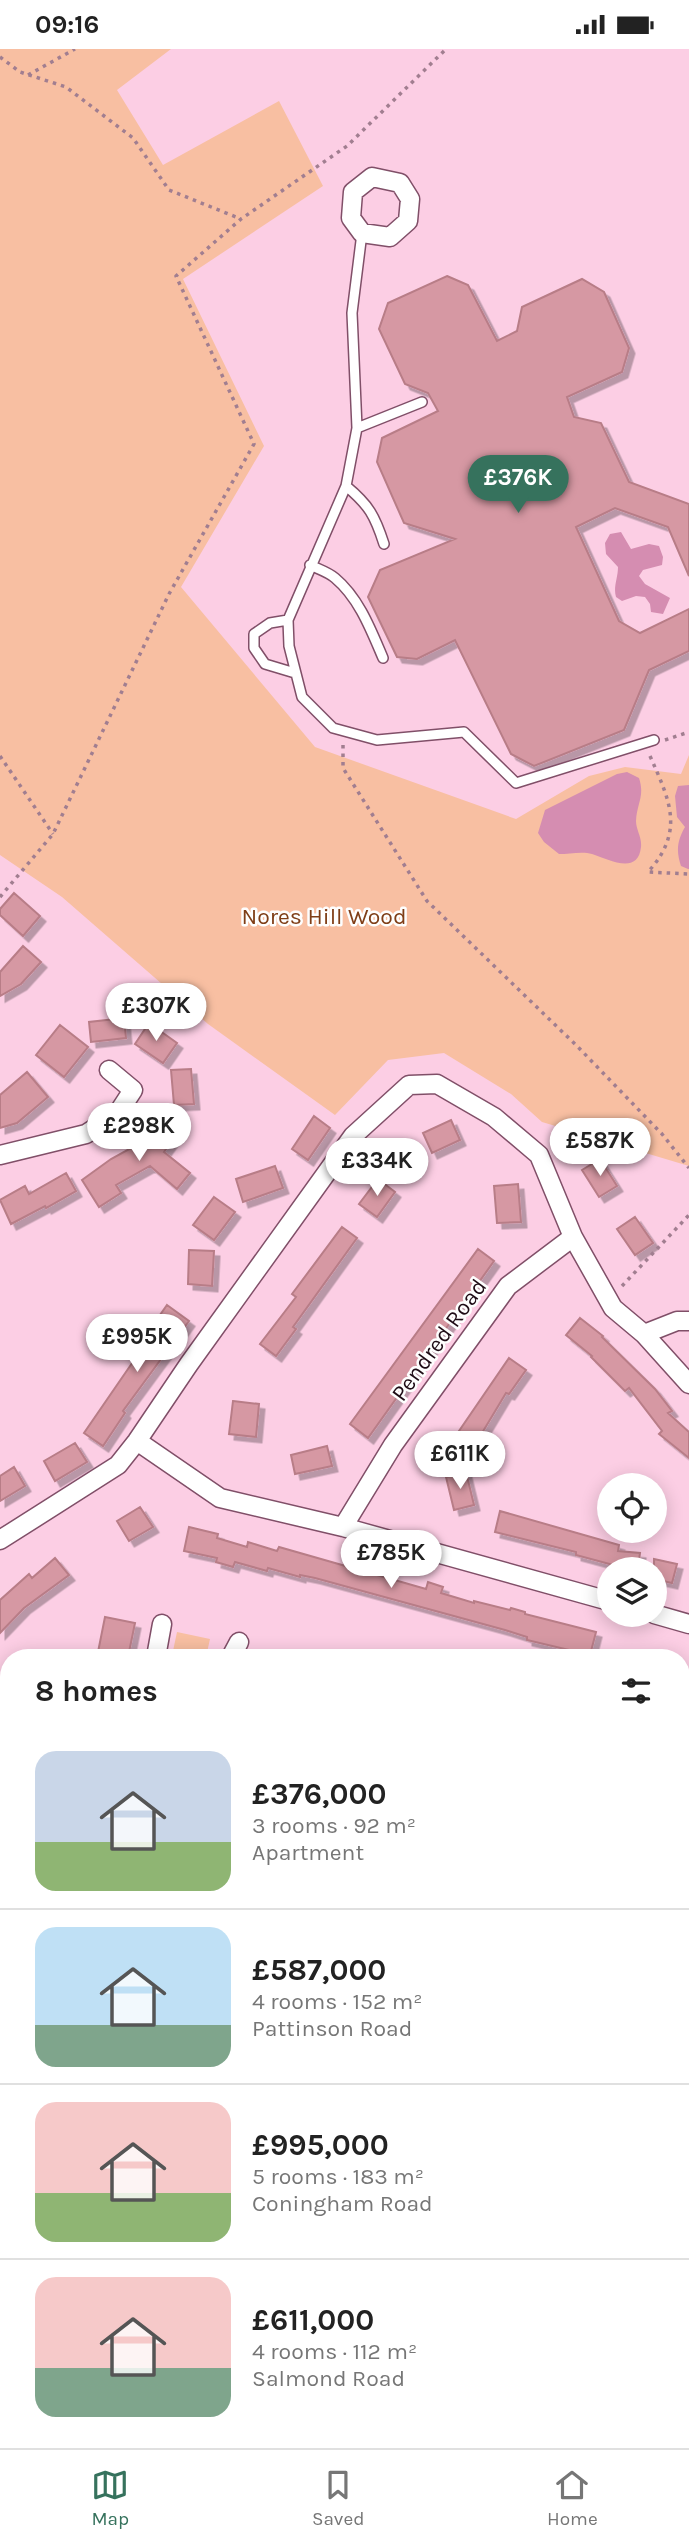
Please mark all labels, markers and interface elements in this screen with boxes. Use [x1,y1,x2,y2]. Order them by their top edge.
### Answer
text: 09:16 [35,9,99,40]
pin: £376K [469,455,567,515]
text: £376K [484,464,552,491]
park label: Nores Hill Wood [241,903,407,930]
pin: £307K [107,983,205,1043]
text: £307K [121,992,191,1019]
pin: £298K [90,1103,188,1163]
text: £298K [103,1112,175,1139]
pin: £587K [551,1119,649,1178]
text: £587K [566,1127,634,1154]
pin: £334K [328,1139,426,1198]
text: £334K [341,1147,413,1174]
street label: Pendred Road [386,1274,492,1406]
pin: £995K [88,1315,186,1374]
text: £995K [102,1323,172,1350]
pin: £611K [411,1431,509,1491]
text: £611K [430,1440,490,1467]
map controls [597,1473,667,1627]
button: locate [597,1473,667,1543]
pin: £785K [342,1531,440,1590]
text: £785K [357,1539,425,1566]
button: layers [597,1557,667,1627]
icon: filters [617,1672,655,1710]
text: 8 homes [35,1673,158,1709]
text: £376,000 [252,1776,386,1812]
icon: home [91,1779,175,1863]
text: 3 rooms · 92 m² [252,1812,416,1839]
text: Apartment [252,1839,364,1866]
text: £587,000 [252,1952,386,1988]
icon: home [91,1955,175,2039]
text: 4 rooms · 152 m² [252,1988,423,2015]
text: Pattinson Road [252,2015,412,2042]
text: £995,000 [252,2127,389,2163]
icon: home [91,2130,175,2214]
text: 5 rooms · 183 m² [252,2163,424,2190]
text: Coningham Road [252,2190,433,2217]
text: £611,000 [252,2302,374,2338]
icon: home [91,2305,175,2389]
text: 4 rooms · 112 m² [252,2338,417,2365]
text: Salmond Road [252,2365,405,2392]
tab: Map [91,2466,129,2530]
tab: Saved [312,2466,364,2530]
tab: Home [547,2466,598,2530]

